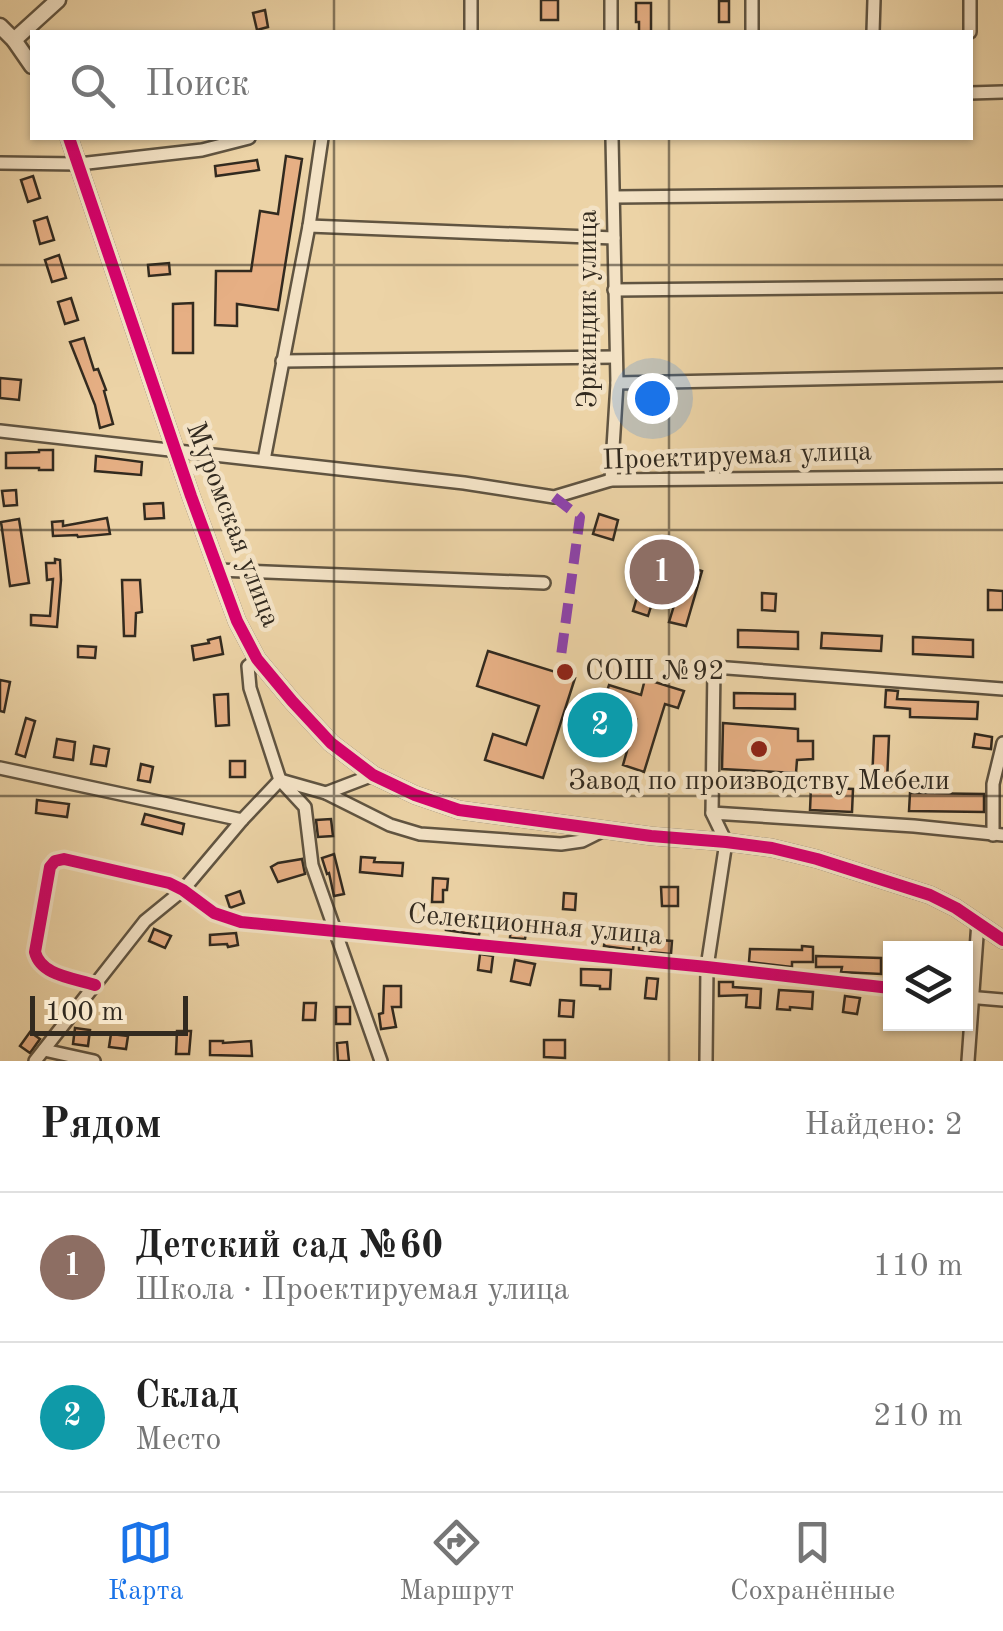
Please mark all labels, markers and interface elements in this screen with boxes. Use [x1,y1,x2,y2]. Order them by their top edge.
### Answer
search box [30,30,973,140]
icon: search [65,58,120,113]
text: Поиск [145,66,250,104]
street label: Эркиндик улица [575,209,603,409]
your location [627,373,678,424]
street label: Муромская улица [180,419,284,631]
street label: Проектируемая улица [602,438,873,476]
pin: 1 [630,534,694,610]
place label: СОШ №92 [585,658,724,686]
marker: СОШ №92 [554,661,576,683]
pin: 2 [568,688,632,762]
marker: Завод по производству Мебели [748,738,770,760]
place label: Завод по производству Мебели [568,768,950,796]
street label: Селекционная улица [407,901,664,951]
map controls [883,941,973,1031]
button: layers [883,941,973,1031]
scale bar [30,991,188,1036]
text: 100 m [45,999,124,1027]
text: Рядом [40,1105,162,1147]
text: Найдено: 2 [804,1110,963,1142]
text: Детский сад №60 [135,1228,443,1266]
text: 1 [63,1251,82,1283]
text: 110 m [873,1251,963,1283]
text: Школа · Проектируемая улица [135,1275,569,1307]
text: Склад [135,1378,239,1416]
text: 2 [63,1401,82,1433]
text: 210 m [873,1401,963,1433]
text: Место [135,1425,221,1457]
tab: Карта [108,1515,184,1610]
tab: Маршрут [399,1515,514,1610]
tab: Сохранённые [730,1515,895,1610]

